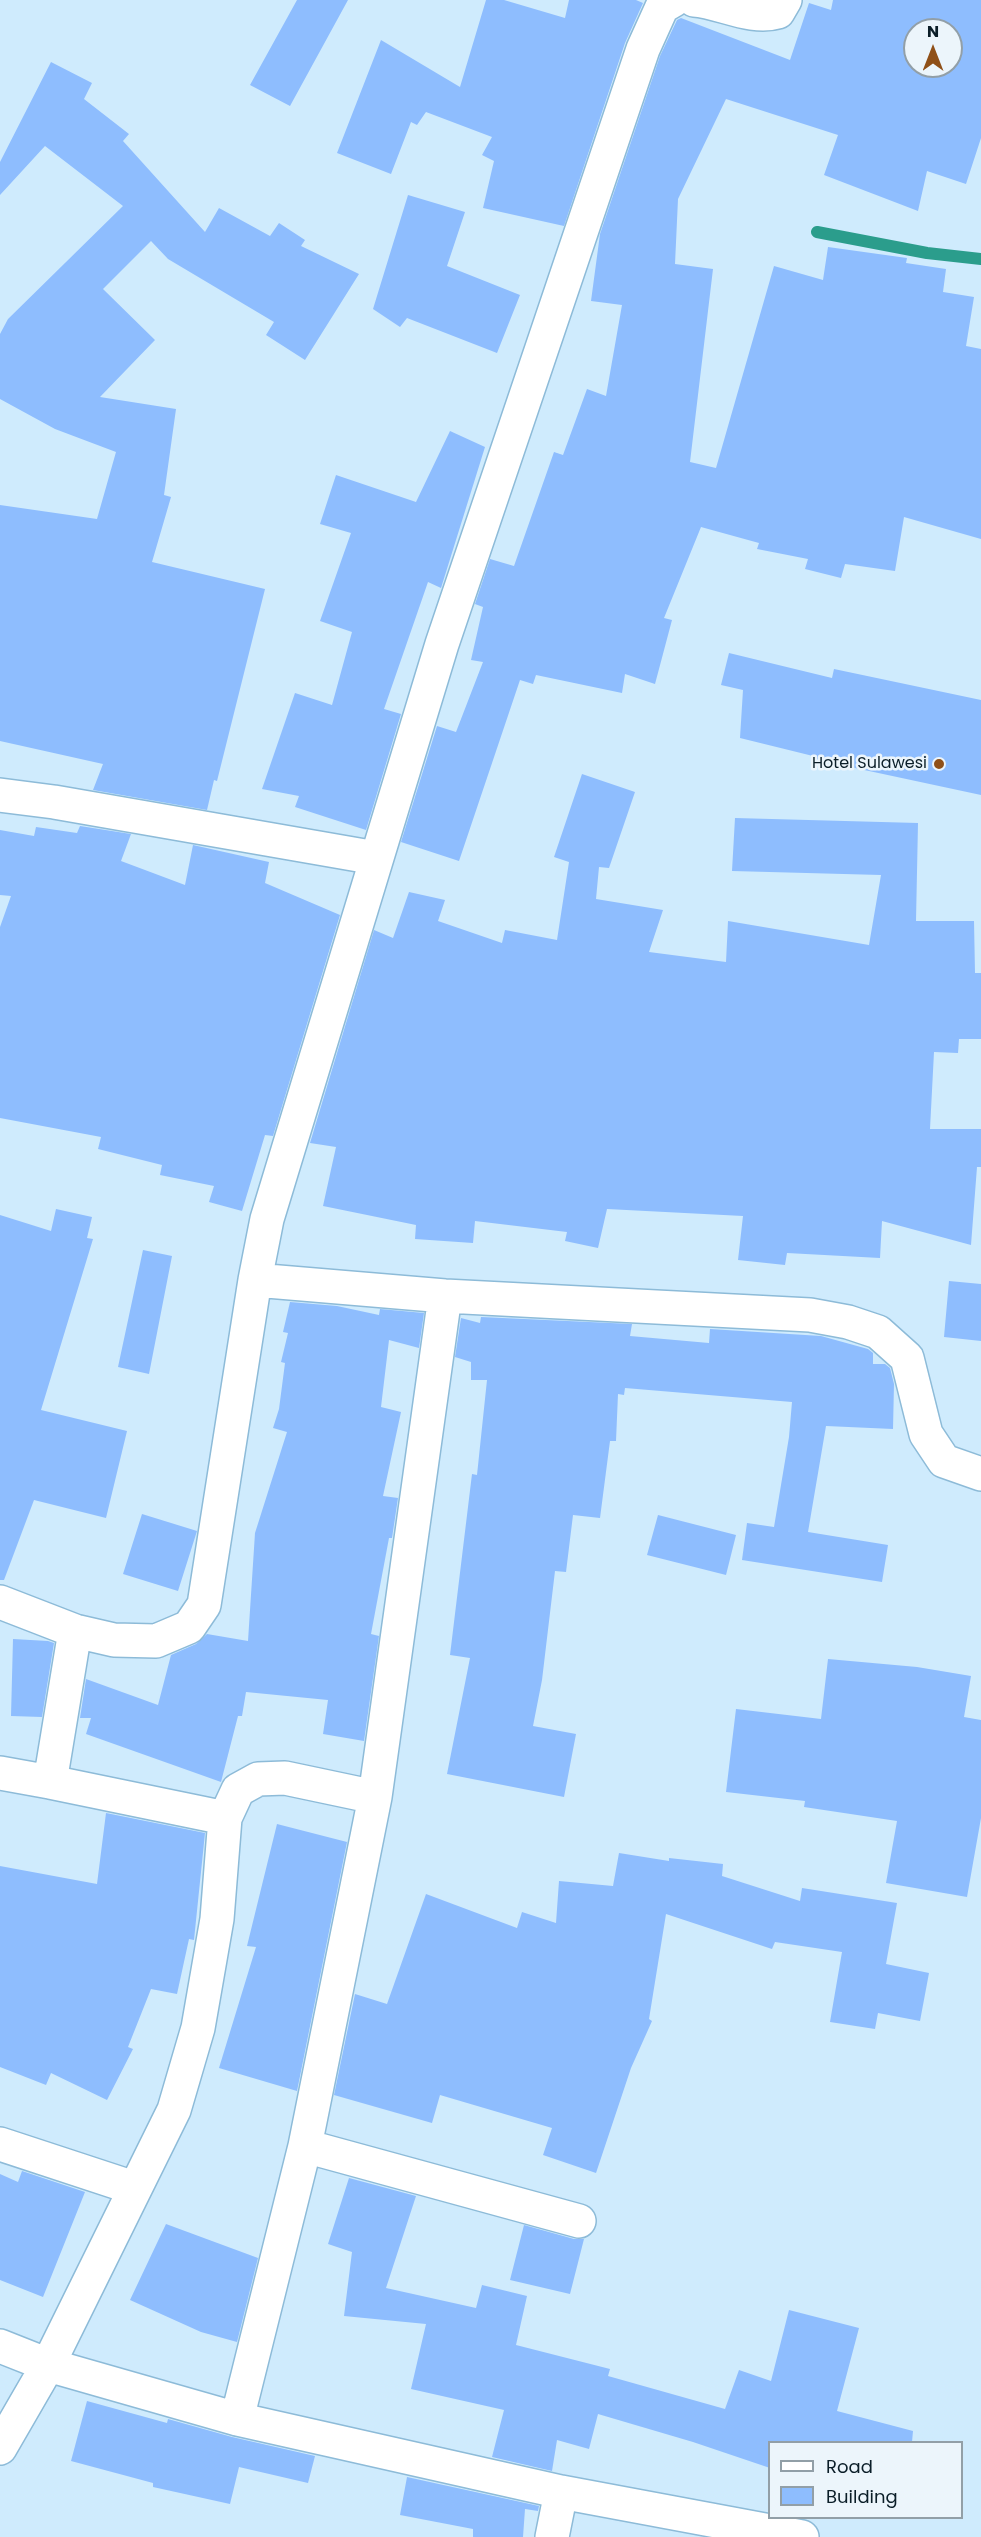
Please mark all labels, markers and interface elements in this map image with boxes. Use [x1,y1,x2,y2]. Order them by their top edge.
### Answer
north arrow [903,18,963,78]
text: N [927,20,939,43]
place label: Hotel Sulawesi [812,754,927,774]
marker: Hotel Sulawesi [932,757,946,771]
legend [768,2441,963,2519]
text: Road [826,2454,873,2479]
text: Building [826,2484,898,2509]

